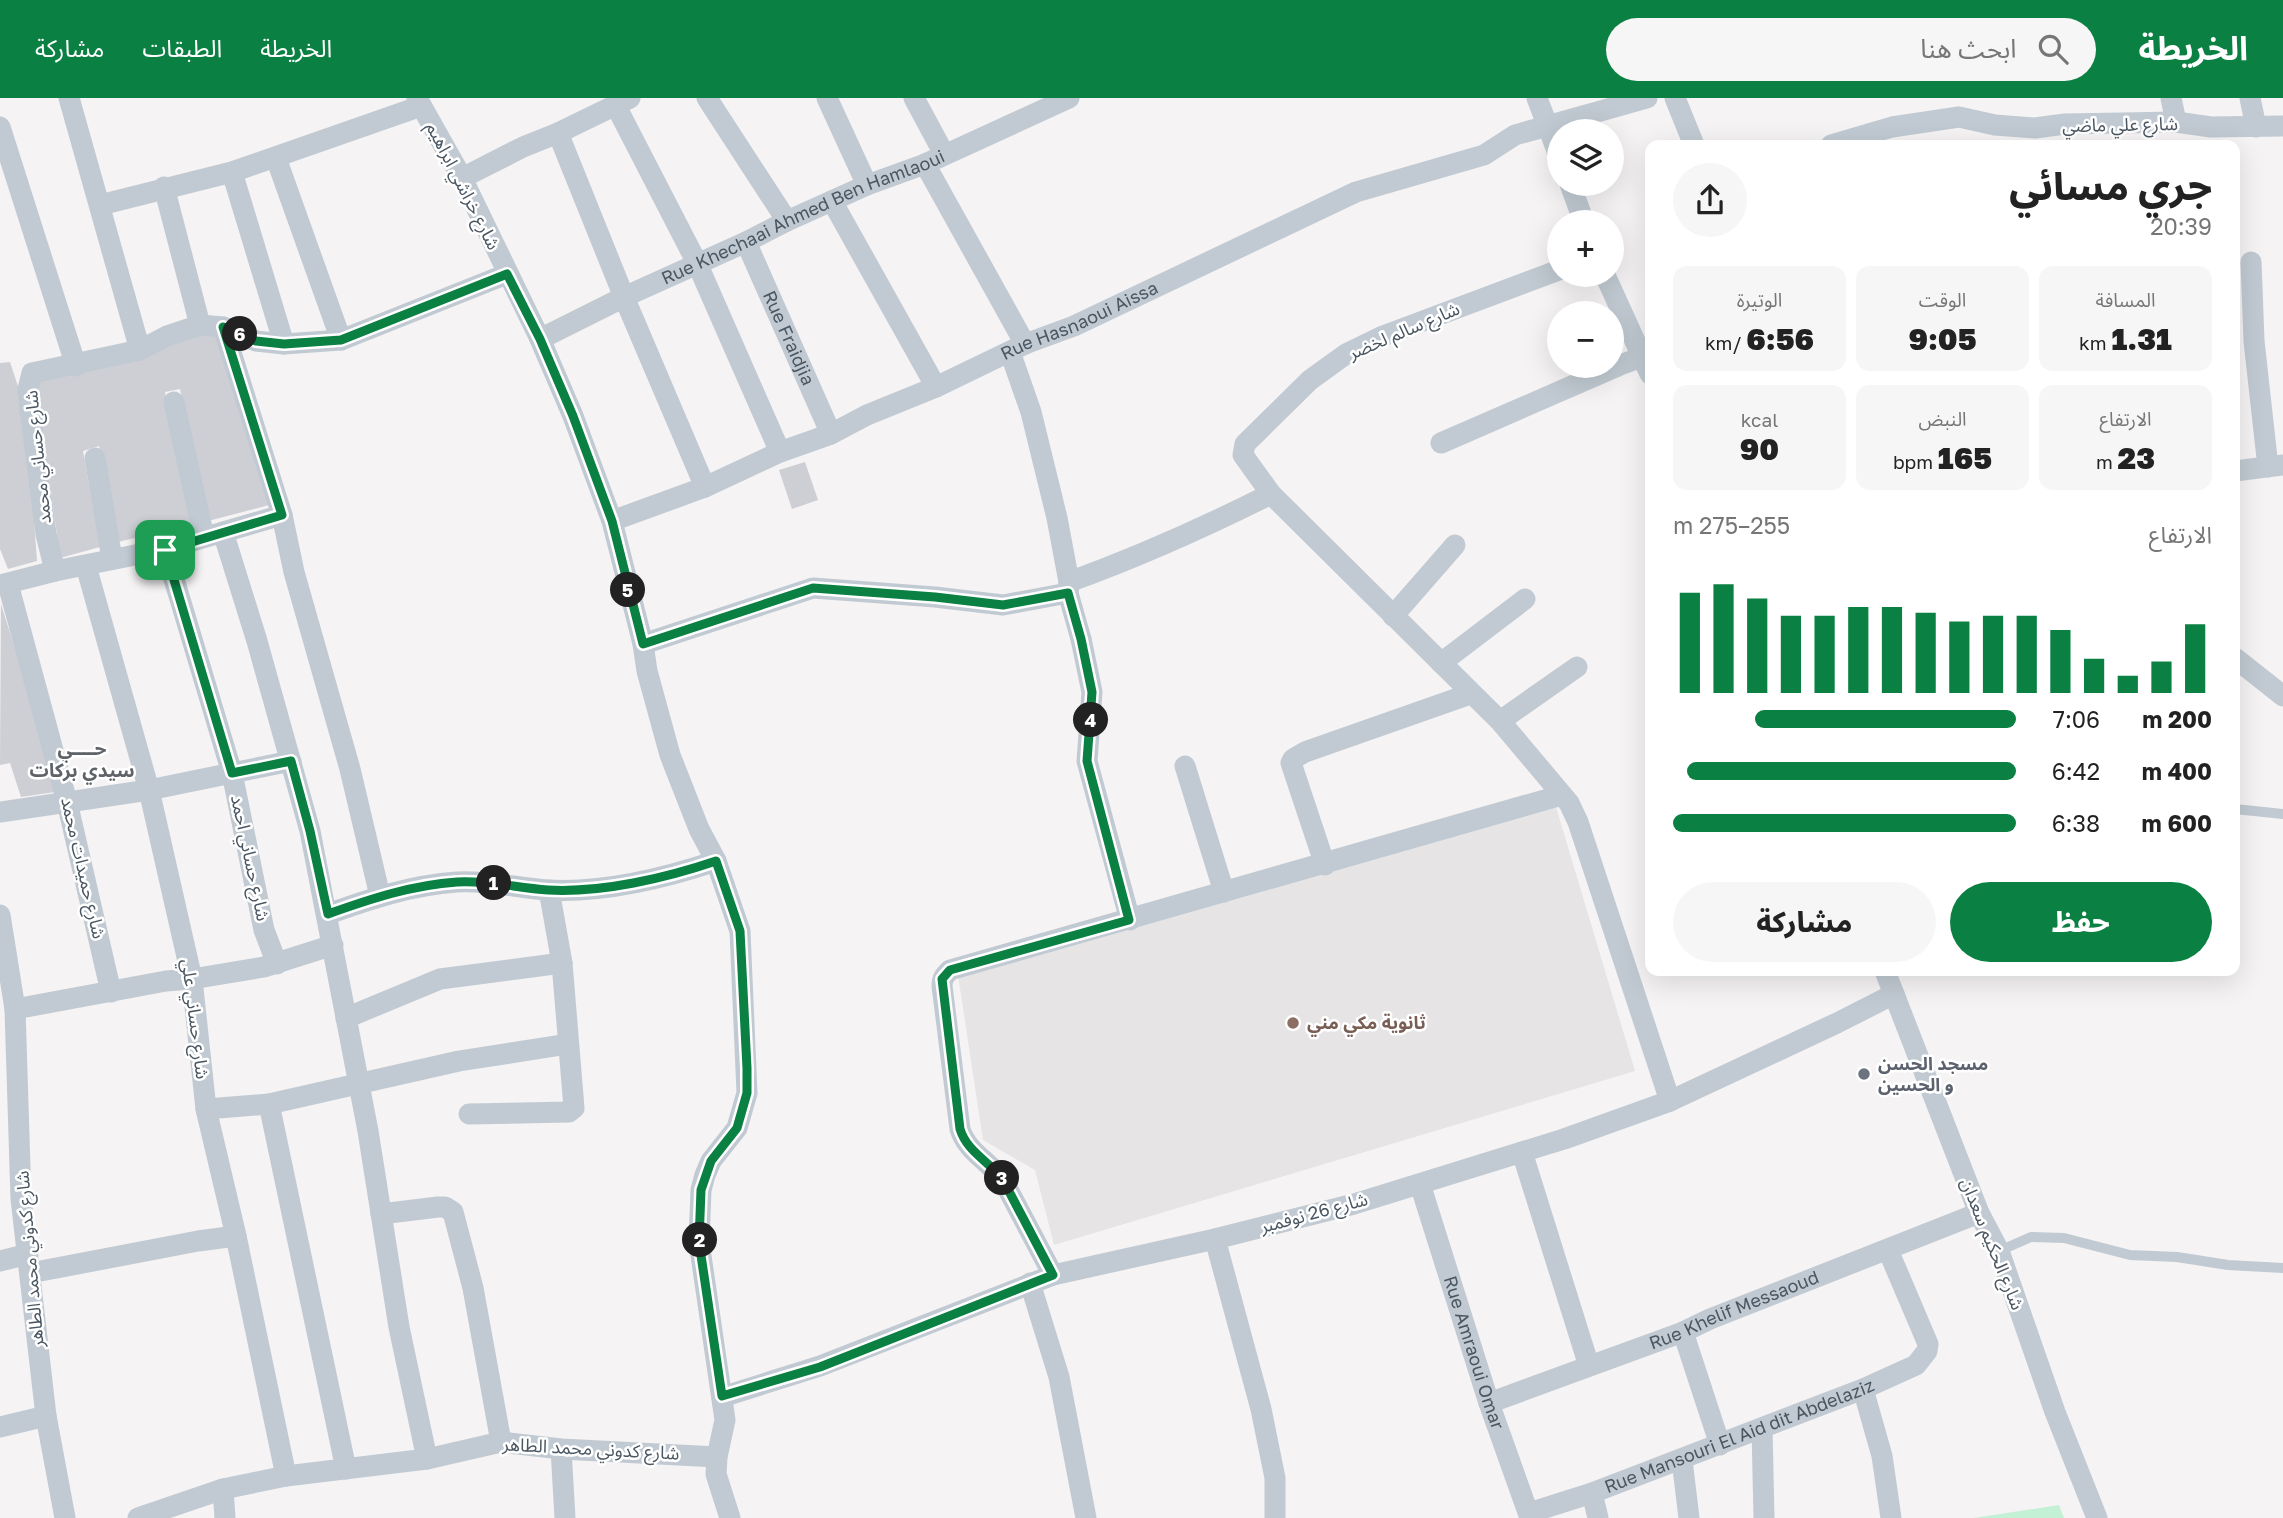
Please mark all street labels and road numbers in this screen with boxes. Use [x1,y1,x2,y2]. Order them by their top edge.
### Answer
street label: شارع علي ماضي [2062,112,2178,140]
street label: شارع خراشي ابراهيم [419,118,506,255]
street label: Rue Khechaai Ahmed Ben Hamlaoui [658,144,948,289]
street label: Rue Hasnaoui Aissa [997,276,1161,364]
street label: Rue Fraidjia [759,287,820,388]
street label: شارع سالم لخضر [1344,297,1464,367]
street label: شارع حساني محمد [19,389,59,525]
street label: شارع حساني احمد [223,793,275,924]
street label: شارع حميدات محمد [53,795,111,942]
street label: شارع حساني علي [174,957,214,1081]
street label: شارع كدوني محمد الطاهر [10,1170,52,1349]
street label: شارع الحكيم سعدان [1953,1175,2029,1314]
street label: شارع 26 نوفمبر [1257,1187,1371,1241]
street label: Rue Khelif Messaoud [1646,1265,1822,1354]
street label: Rue Amraoui Omar [1440,1273,1510,1432]
street label: Rue Mansouri El Aid dit Abdelaziz [1601,1373,1877,1497]
street label: شارع كدوني محمد الطاهر [501,1432,680,1468]

